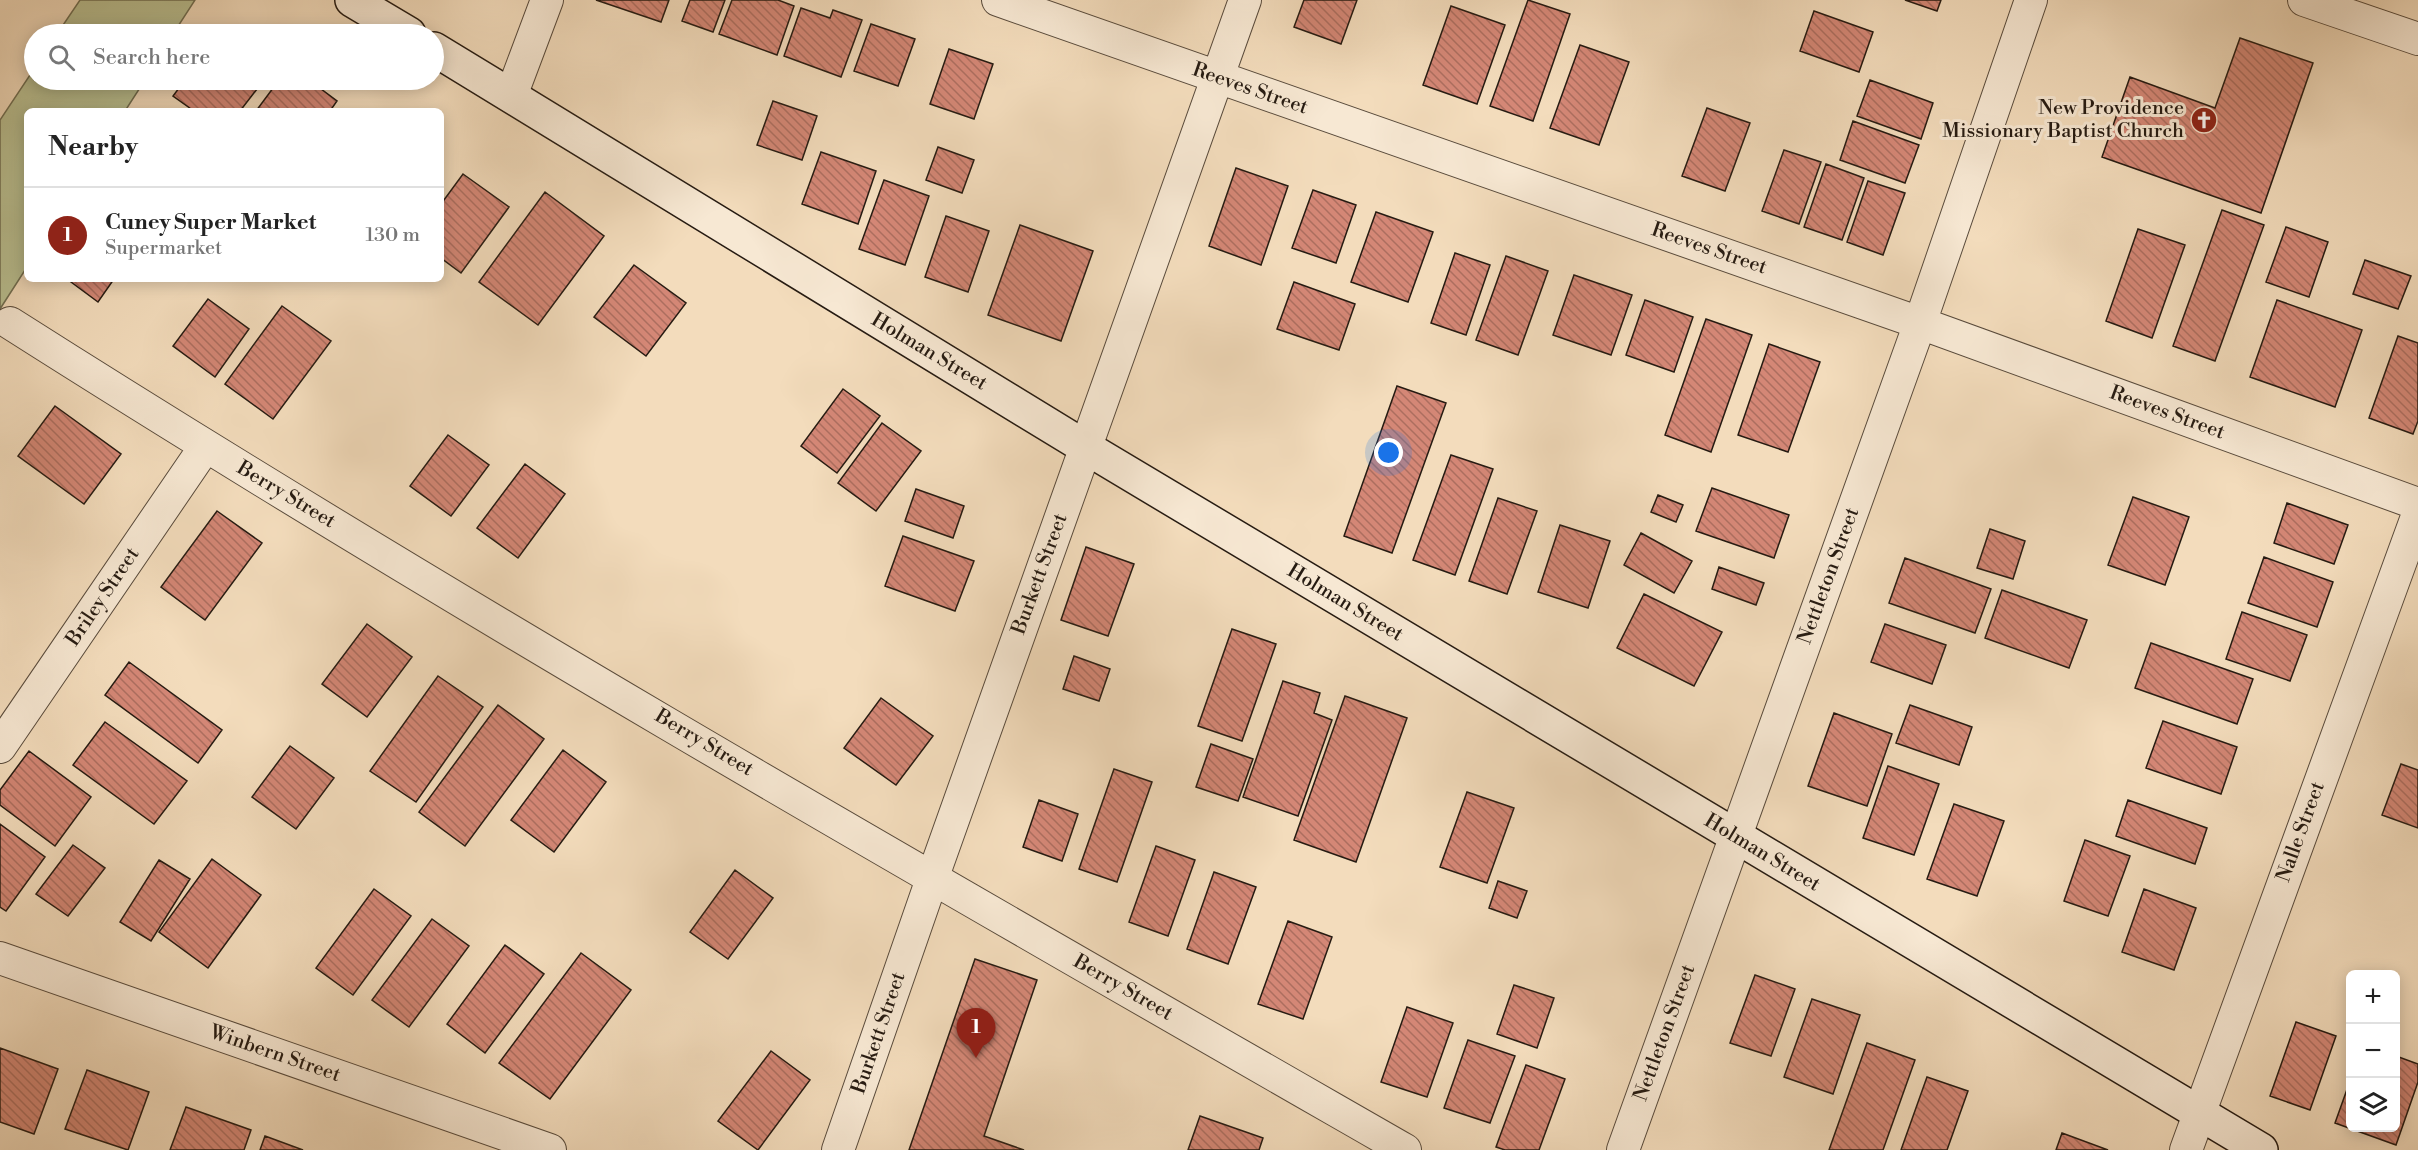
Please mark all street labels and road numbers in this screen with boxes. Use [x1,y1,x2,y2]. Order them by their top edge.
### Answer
street label: Reeves Street [1189,58,1311,120]
street label: Reeves Street [1648,218,1770,280]
street label: Holman Street [866,308,992,396]
street label: Reeves Street [2106,381,2228,445]
street label: Berry Street [231,455,340,534]
street label: Nettleton Street [1793,504,1865,648]
street label: Burkett Street [1006,510,1073,639]
street label: Briley Street [60,543,145,652]
street label: Holman Street [1282,559,1408,647]
street label: Berry Street [649,703,758,782]
street label: Nalle Street [2271,778,2331,886]
street label: Holman Street [1699,809,1825,897]
street label: Berry Street [1068,949,1177,1027]
street label: Nettleton Street [1629,961,1701,1105]
street label: Burkett Street [846,969,911,1098]
street label: Winbern Street [205,1020,344,1088]

